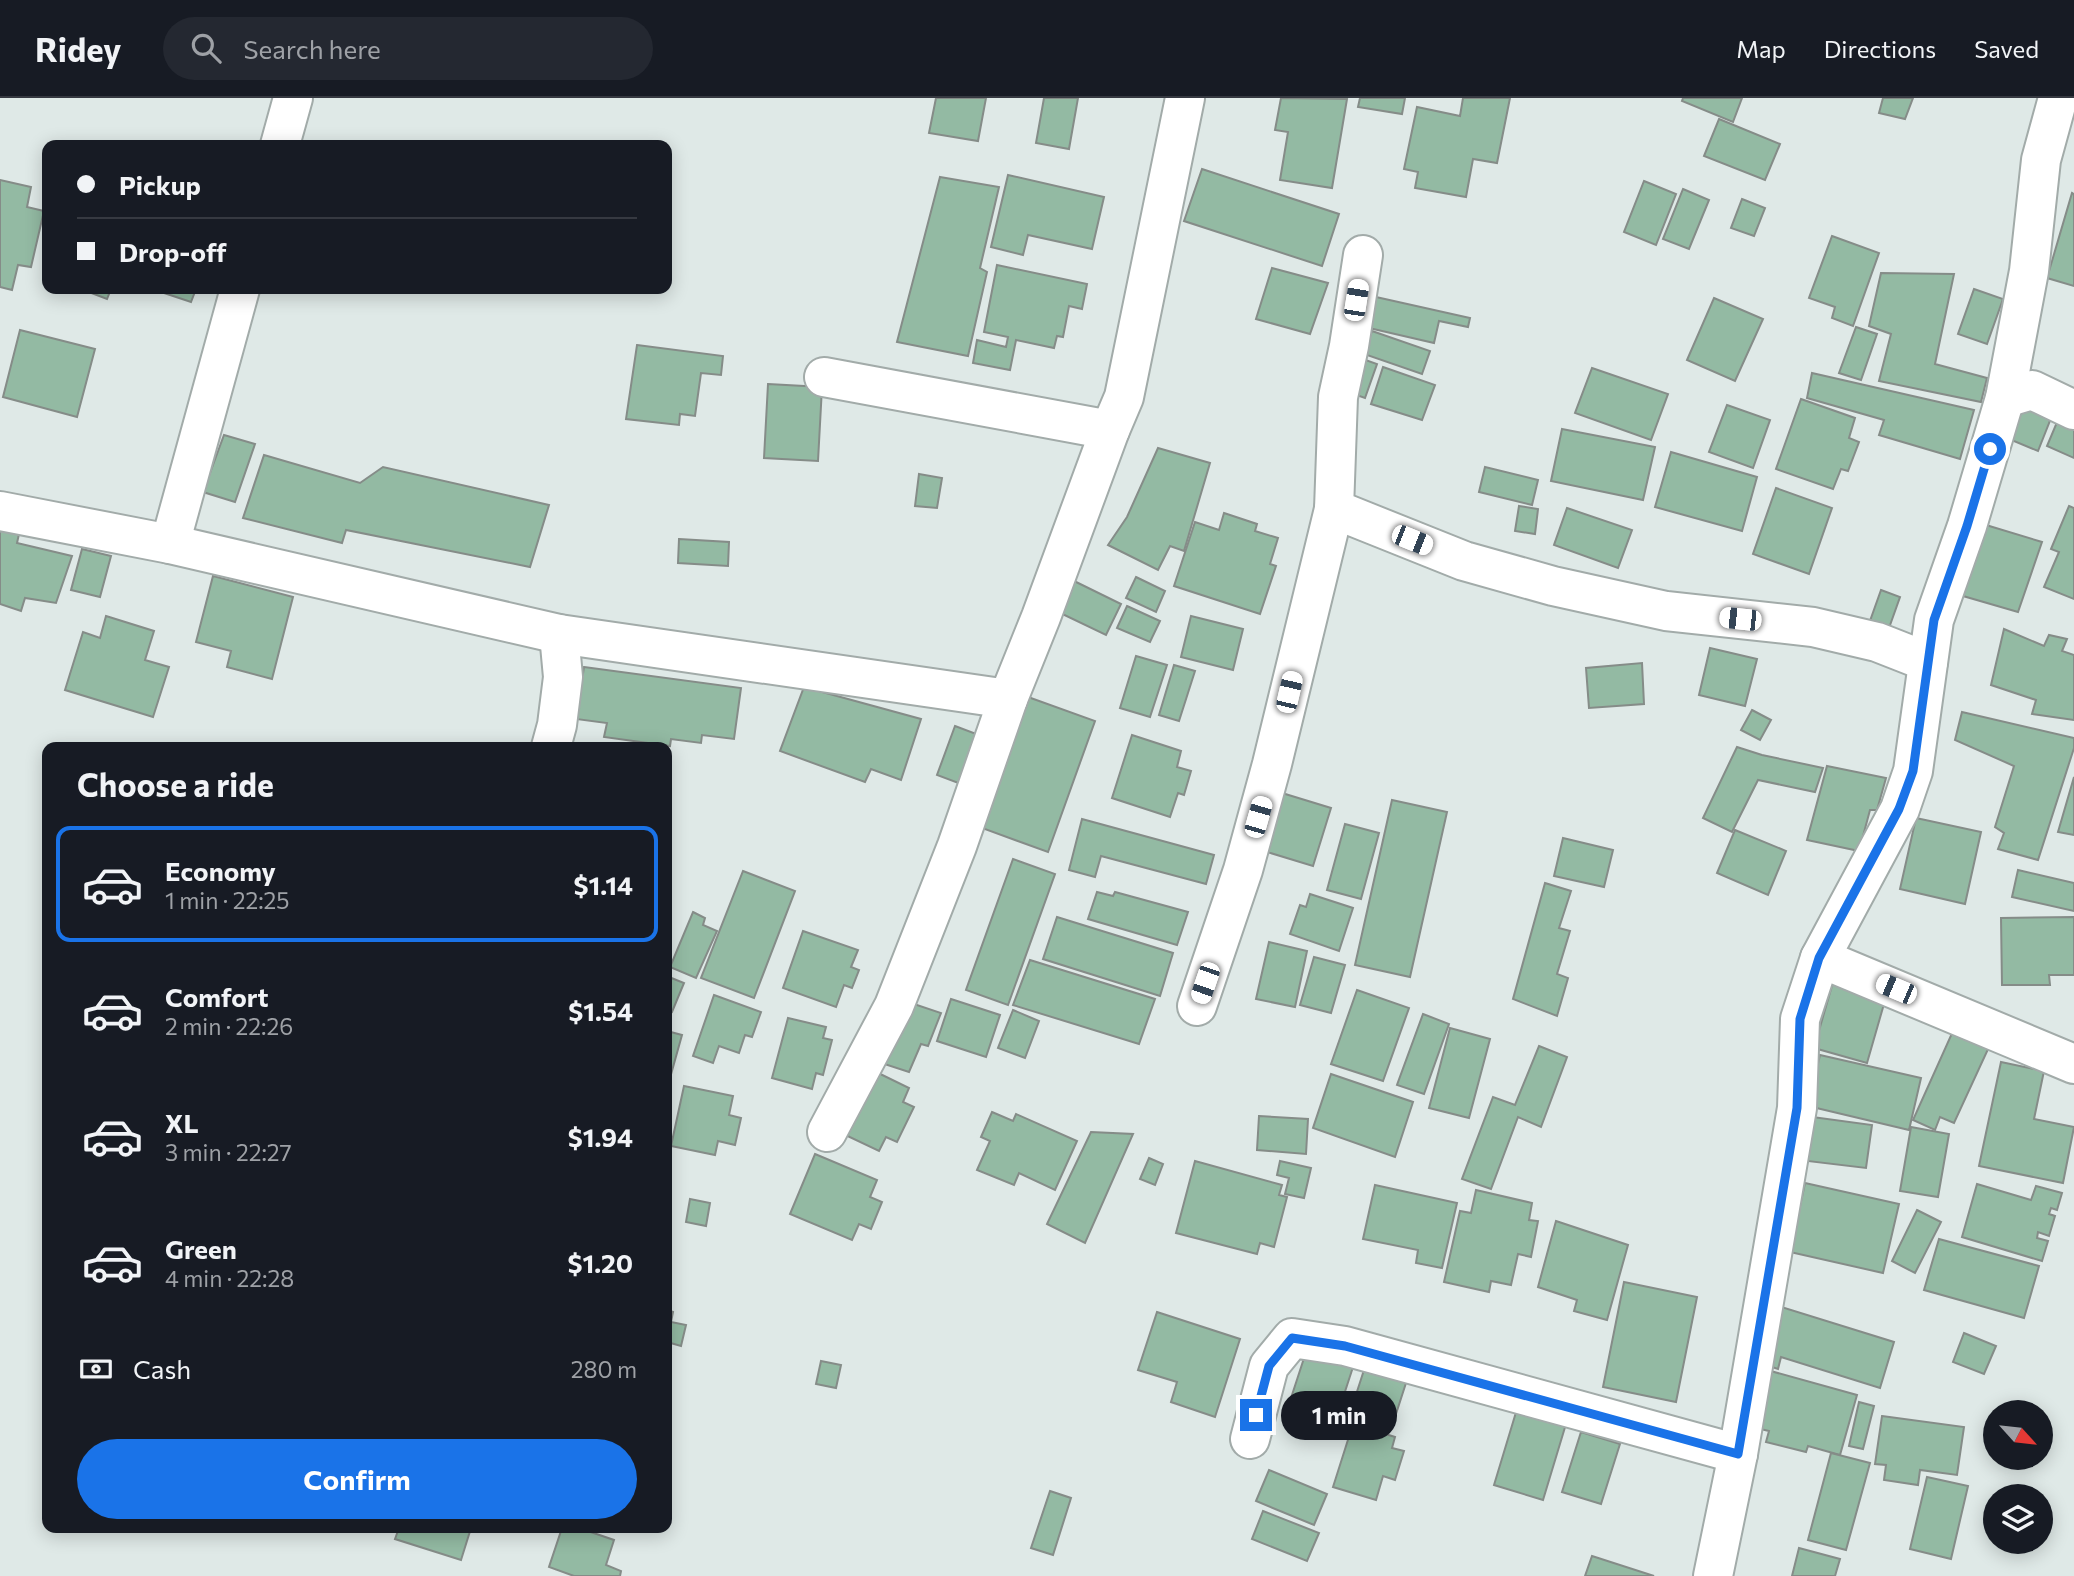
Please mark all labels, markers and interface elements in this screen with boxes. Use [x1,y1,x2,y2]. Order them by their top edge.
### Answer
search box [163,17,653,80]
text: Ridey [35,28,121,69]
icon: search [187,29,225,67]
text: Search here [243,33,381,64]
text: Map [1736,34,1786,63]
text: Directions [1824,34,1936,63]
text: Saved [1974,34,2039,63]
text: Pickup [119,169,201,200]
text: Drop-off [119,236,226,267]
car [1343,278,1370,322]
route start [1974,433,2006,465]
car [1389,522,1436,558]
car [1719,606,1762,632]
car [1275,669,1304,715]
text: Choose a ride [77,764,274,804]
car [1243,794,1274,840]
icon: car [81,853,144,916]
text: Economy [165,855,276,886]
text: $1.14 [574,869,633,900]
text: 1 min · 22:25 [165,886,290,914]
car [1189,960,1222,1006]
car [1873,971,1920,1007]
icon: car [81,979,144,1042]
text: Comfort [165,981,268,1012]
text: $1.54 [568,995,633,1026]
text: 2 min · 22:26 [165,1012,293,1040]
icon: car [81,1105,144,1168]
text: XL [165,1107,199,1138]
text: $1.94 [568,1121,633,1152]
text: 3 min · 22:27 [165,1138,292,1166]
icon: car [81,1231,144,1294]
text: Green [165,1233,237,1264]
text: $1.20 [568,1247,633,1278]
text: 4 min · 22:28 [165,1264,294,1292]
icon: cash [77,1350,115,1388]
text: Cash [133,1353,191,1384]
text: 280 m [571,1355,637,1383]
callout: 1 min [1280,1390,1396,1440]
route end [1240,1399,1272,1431]
north arrow [1983,1400,2053,1470]
map controls [1983,1400,2053,1554]
text: 1 min [1312,1401,1366,1429]
button: Confirm [77,1439,637,1519]
button: layers [1983,1484,2053,1554]

